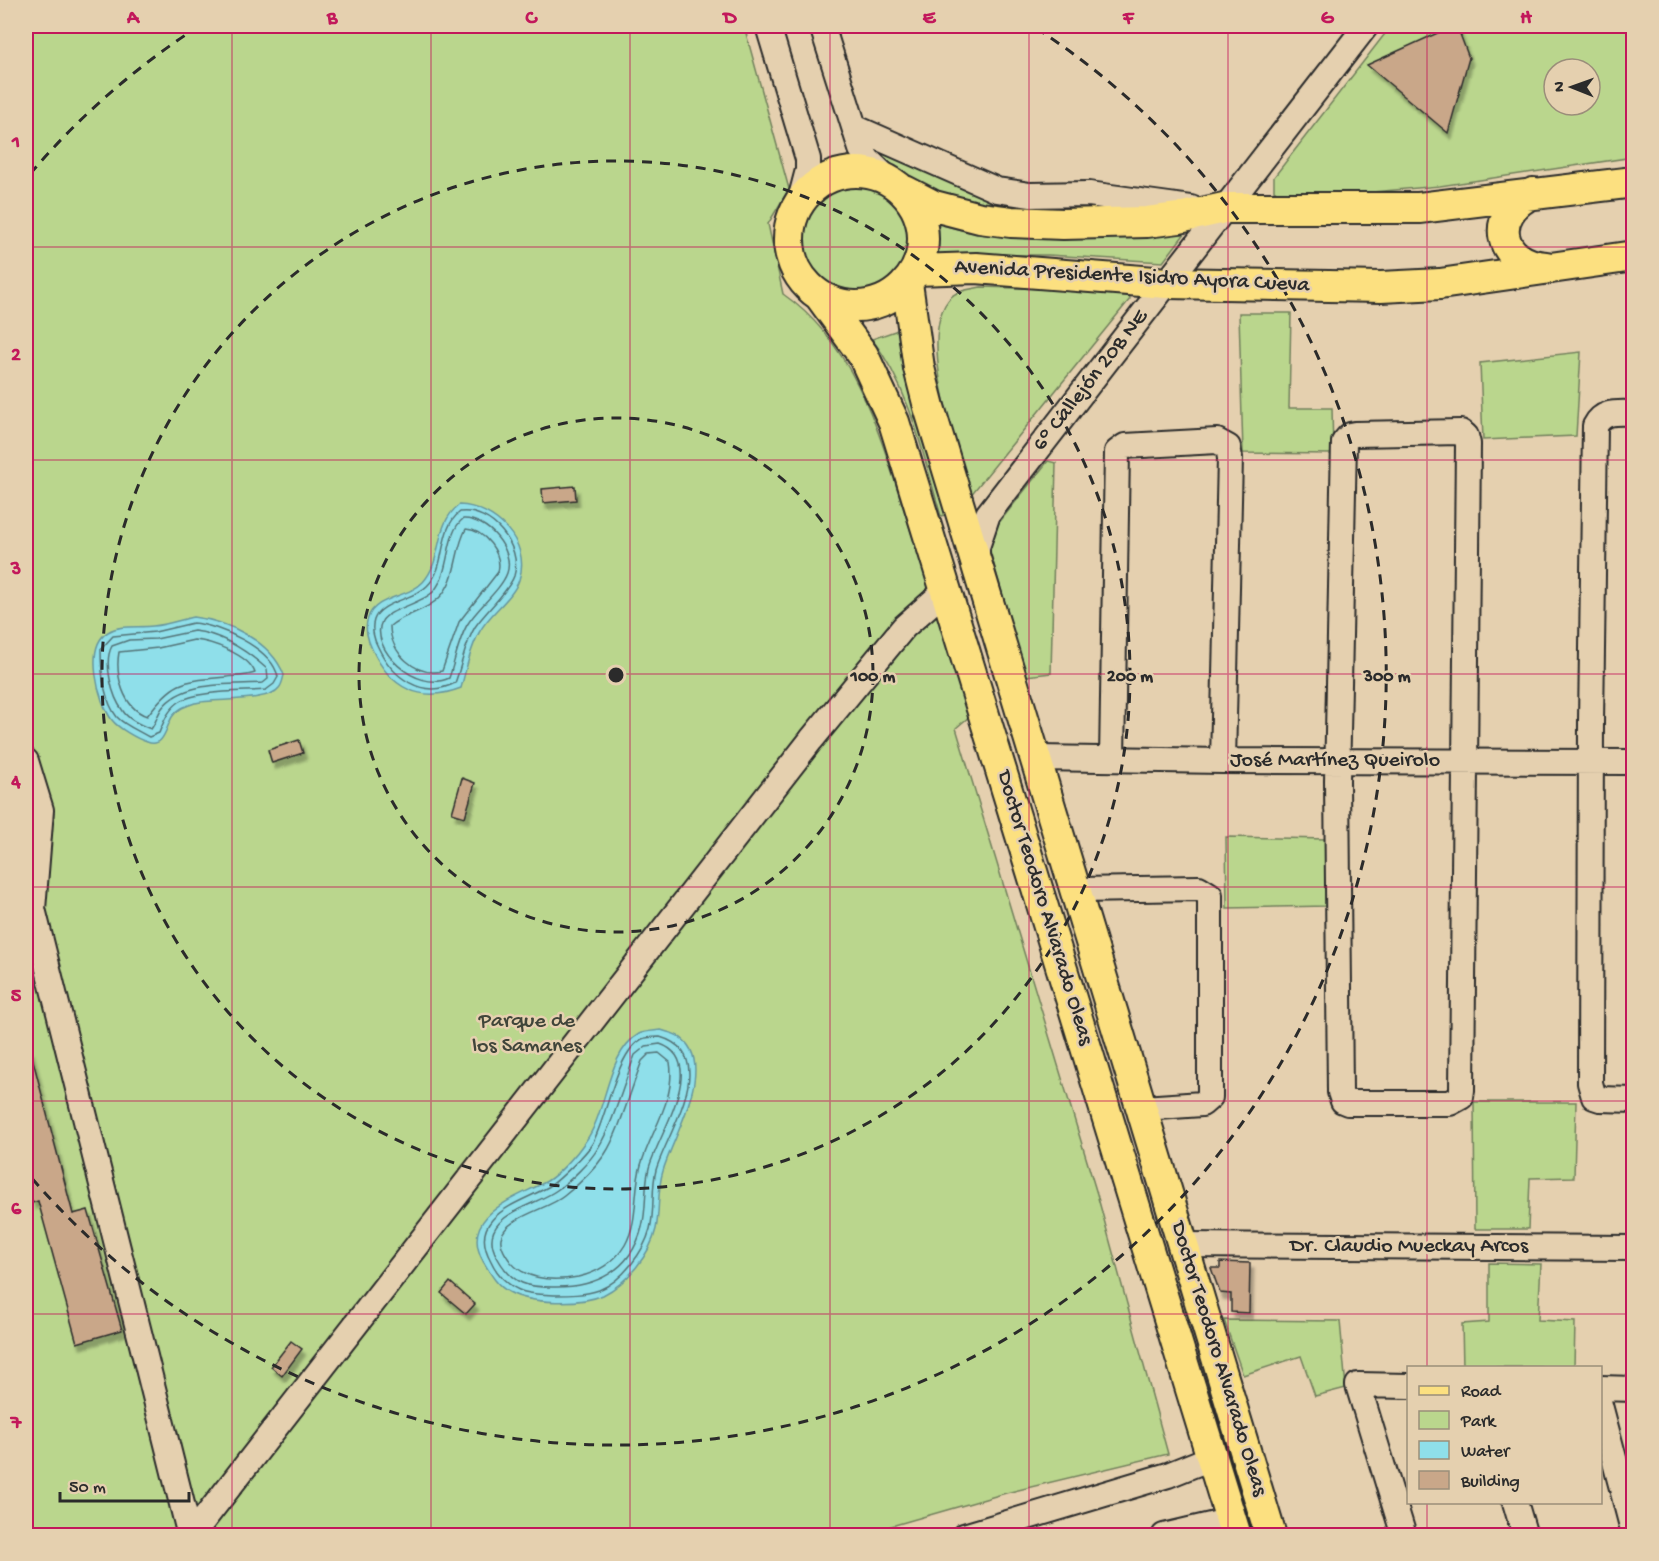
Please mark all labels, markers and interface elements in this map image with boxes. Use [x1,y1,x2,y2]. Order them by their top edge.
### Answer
text: A [126,8,141,31]
text: B [326,8,338,31]
text: C [525,8,539,31]
text: D [721,8,737,31]
text: E [923,8,937,31]
text: F [1122,8,1135,31]
text: G [1321,8,1335,31]
text: H [1520,8,1532,31]
north arrow [1542,57,1602,117]
text: N [1551,81,1570,92]
text: 1 [11,132,20,155]
street label: Avenida Presidente Isidro Ayora Cueva [954,255,1311,299]
street label: 6° Callejón 20B NE [1028,304,1155,457]
text: 2 [11,345,21,368]
text: 3 [10,559,21,582]
centre of rings [606,665,626,685]
text: 100 m [850,667,896,688]
text: 200 m [1107,667,1153,688]
text: 300 m [1363,667,1411,688]
street label: José Martínez Queirolo [1230,748,1440,774]
street label: Doctor Teodoro Alvarado Oleas [989,766,1098,1049]
text: 4 [10,772,21,795]
text: 5 [11,986,22,1009]
park label: Parque de los Samanes [472,1009,583,1060]
text: 6 [11,1199,22,1222]
street label: Doctor Teodoro Alvarado Oleas [1163,1217,1272,1500]
street label: Dr. Claudio Mueckay Arcos [1288,1234,1529,1260]
legend [1407,1366,1602,1504]
text: Road [1461,1382,1502,1403]
text: Park [1460,1412,1497,1433]
text: 7 [10,1413,23,1436]
text: Water [1461,1442,1511,1463]
scale bar [60,1465,189,1503]
text: Building [1460,1472,1520,1493]
text: 50 m [69,1478,106,1499]

